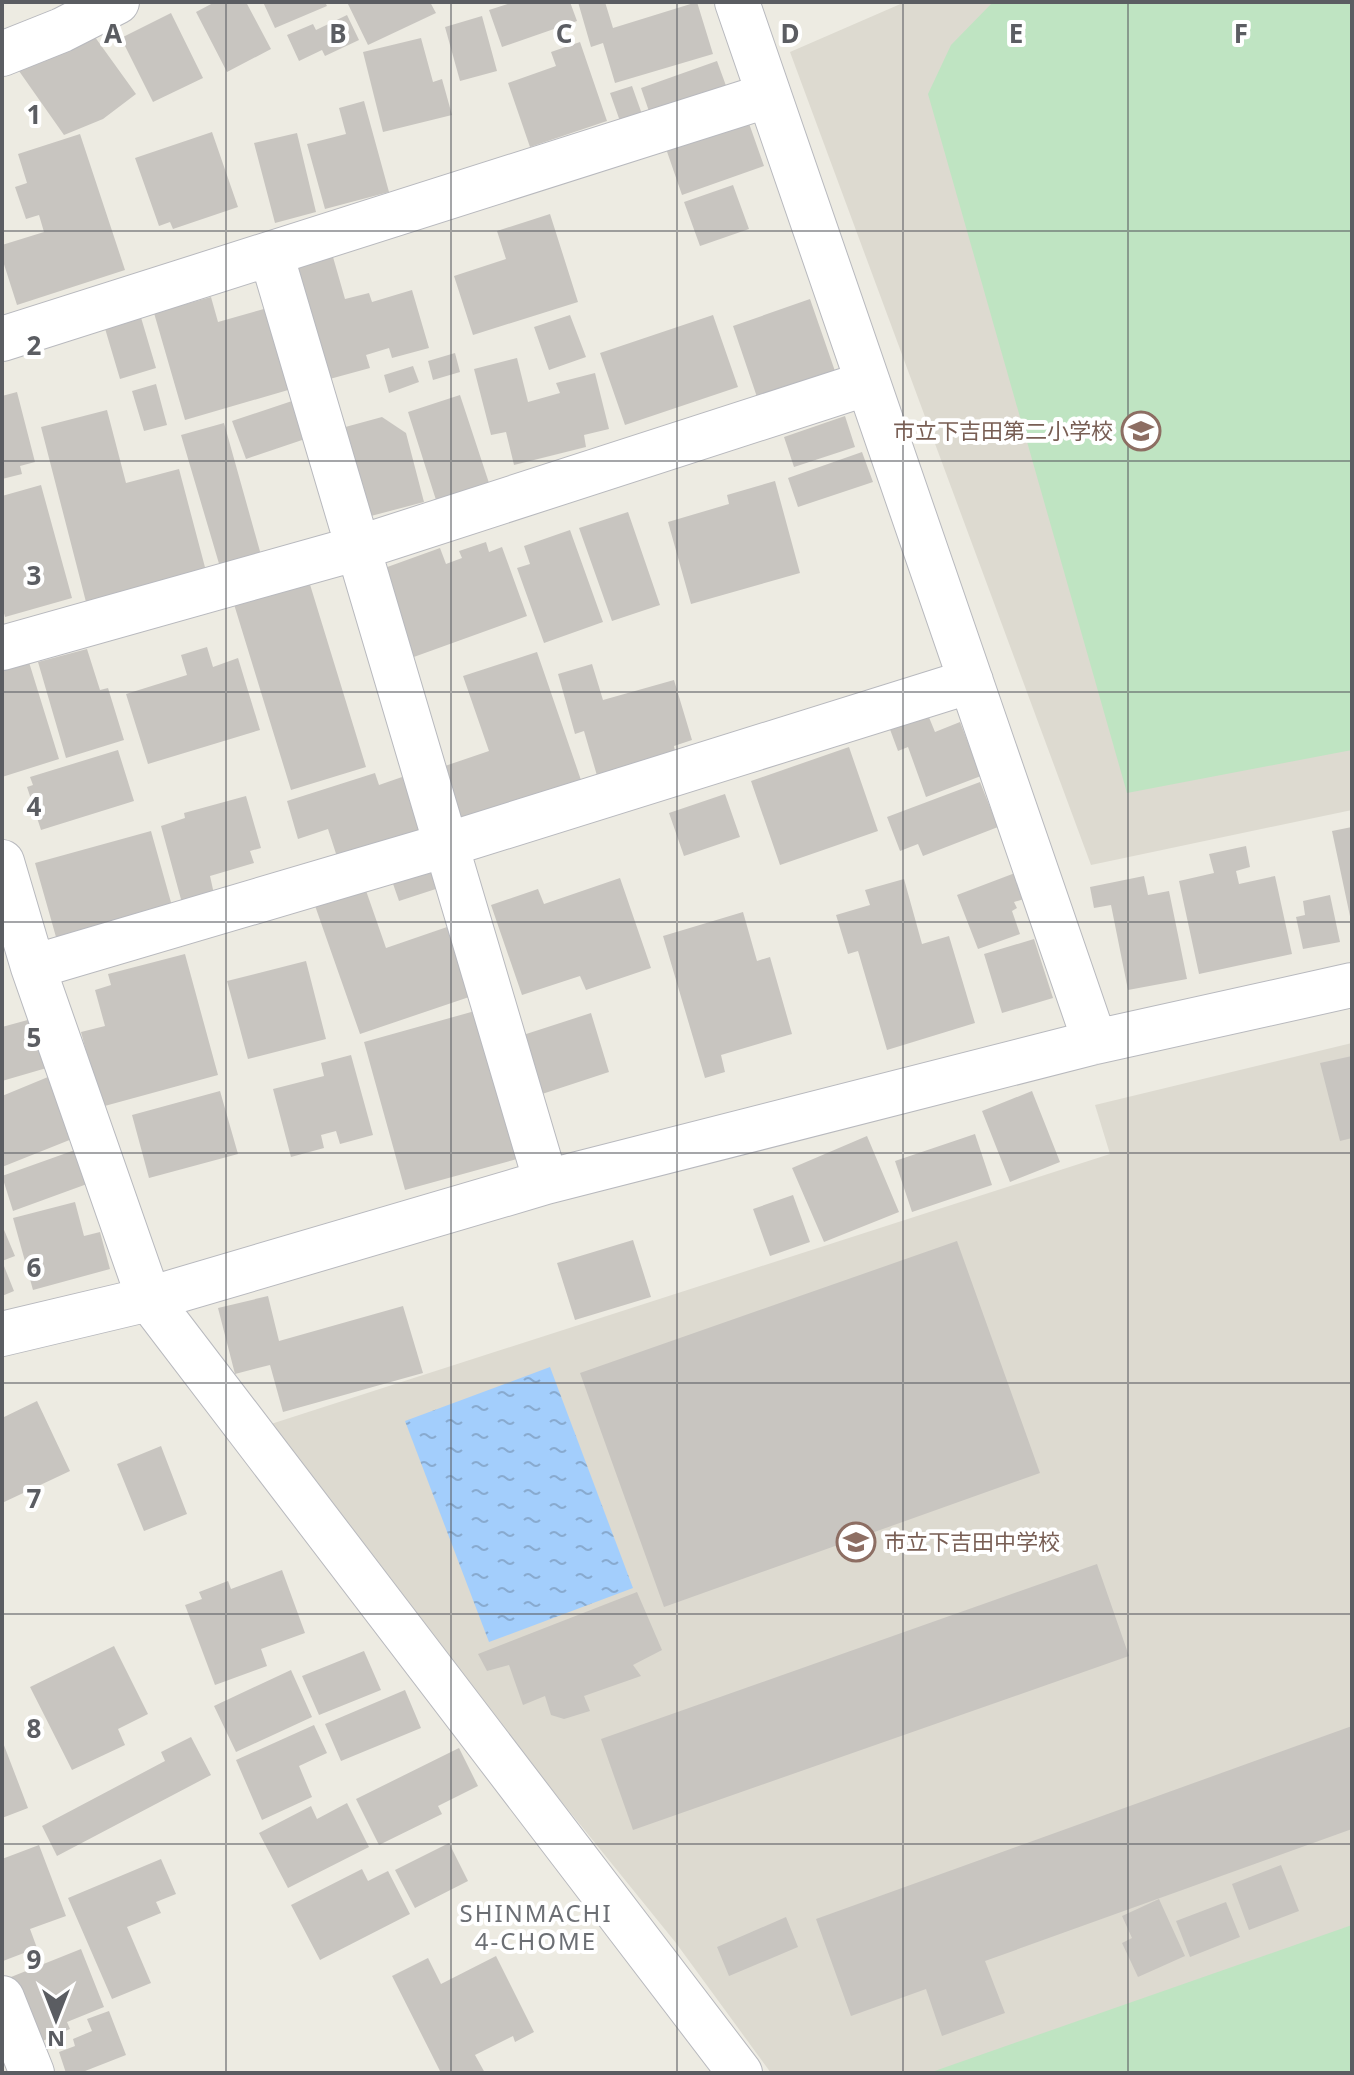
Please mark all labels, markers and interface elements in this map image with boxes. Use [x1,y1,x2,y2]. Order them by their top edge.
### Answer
text: A [104,15,122,51]
text: B [329,15,347,51]
text: C [556,15,572,51]
text: D [780,15,800,51]
text: E [1009,15,1023,51]
text: F [1234,15,1248,51]
text: 1 [27,96,41,132]
text: 2 [27,327,42,363]
school or university icon: 市立下吉田第二小学校 [1120,410,1162,452]
place label: 市立下吉田第二小学校 [893,415,1113,445]
text: 3 [27,557,41,593]
text: 4 [27,788,42,824]
text: 5 [27,1019,41,1055]
text: 6 [27,1249,42,1285]
text: 7 [27,1480,42,1516]
school or university icon: 市立下吉田中学校 [835,1521,877,1563]
place label: 市立下吉田中学校 [884,1526,1060,1556]
text: 8 [27,1710,41,1746]
district label: SHINMACHI 4-CHOME [459,1896,613,1957]
text: 9 [27,1941,41,1977]
north arrow [16,1979,96,2059]
text: N [47,2025,65,2055]

